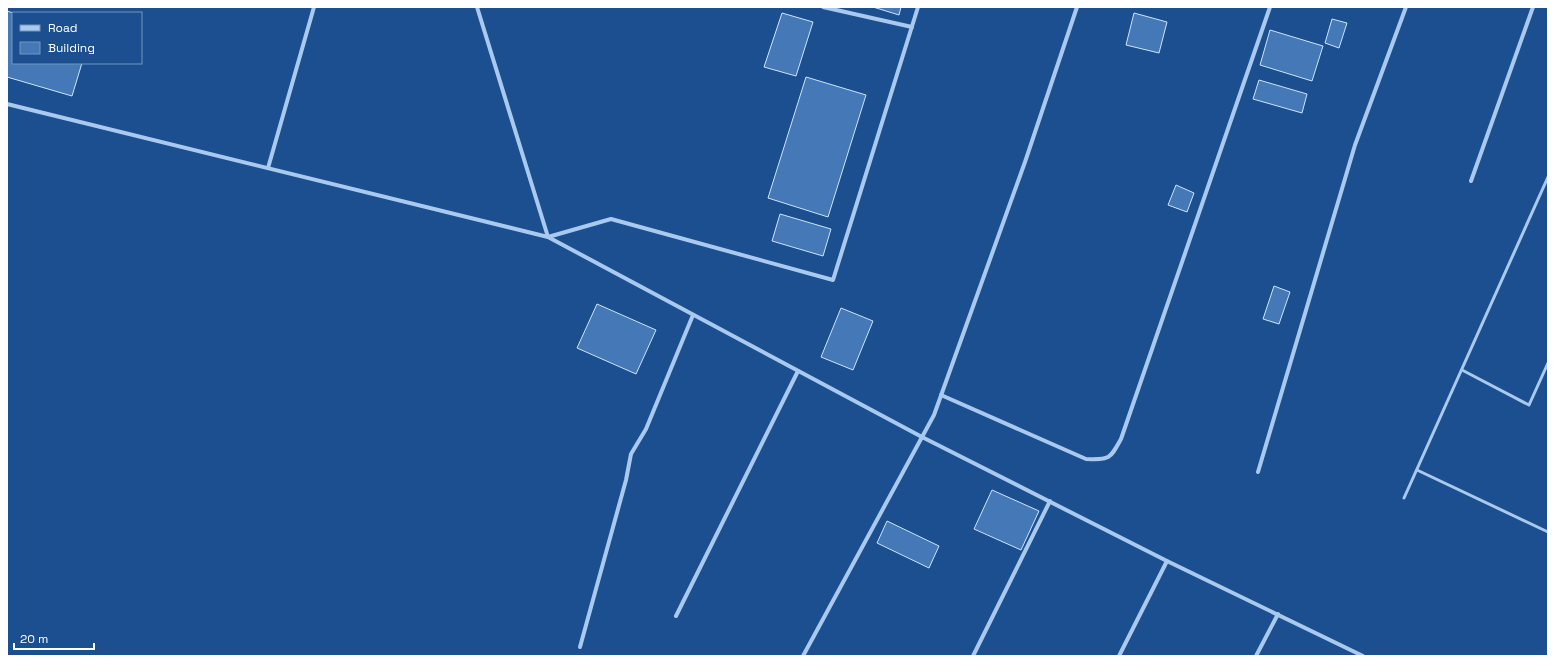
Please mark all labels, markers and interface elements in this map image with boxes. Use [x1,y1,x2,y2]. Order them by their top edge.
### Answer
legend [12,12,142,64]
text: Road [48,20,77,36]
text: Building [48,40,95,56]
scale bar [14,625,94,651]
text: 20 m [20,631,48,647]

